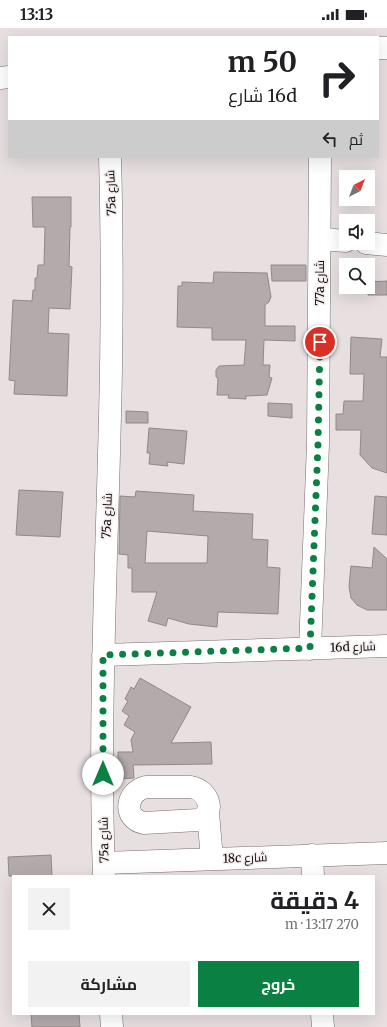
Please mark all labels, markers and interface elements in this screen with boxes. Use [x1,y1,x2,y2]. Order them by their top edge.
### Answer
text: 13:13 [20,5,53,24]
text: 50 m [228,44,297,80]
icon: right [311,52,363,104]
text: 16d شارع [228,84,297,107]
icon: left [319,128,341,150]
text: ثم [349,130,363,149]
street label: 75a شارع [102,170,120,216]
north arrow [339,170,375,206]
map controls [339,170,375,294]
button: sound [339,214,375,250]
button: search [339,258,375,294]
street label: 77a شارع [312,260,328,306]
pin [303,325,337,359]
icon: arrive [309,331,331,353]
street label: 75a شارع [98,493,116,539]
street label: 16d شارع [330,638,376,656]
position arrow [82,753,124,795]
street label: 75a شارع [96,817,112,863]
street label: 18c شارع [222,849,268,867]
text: 4 دقيقة [270,885,359,916]
button: close [28,888,70,930]
text: 270 m · 13:17 [285,916,359,933]
button: مشاركة [28,961,190,1007]
button: خروج [198,961,359,1007]

